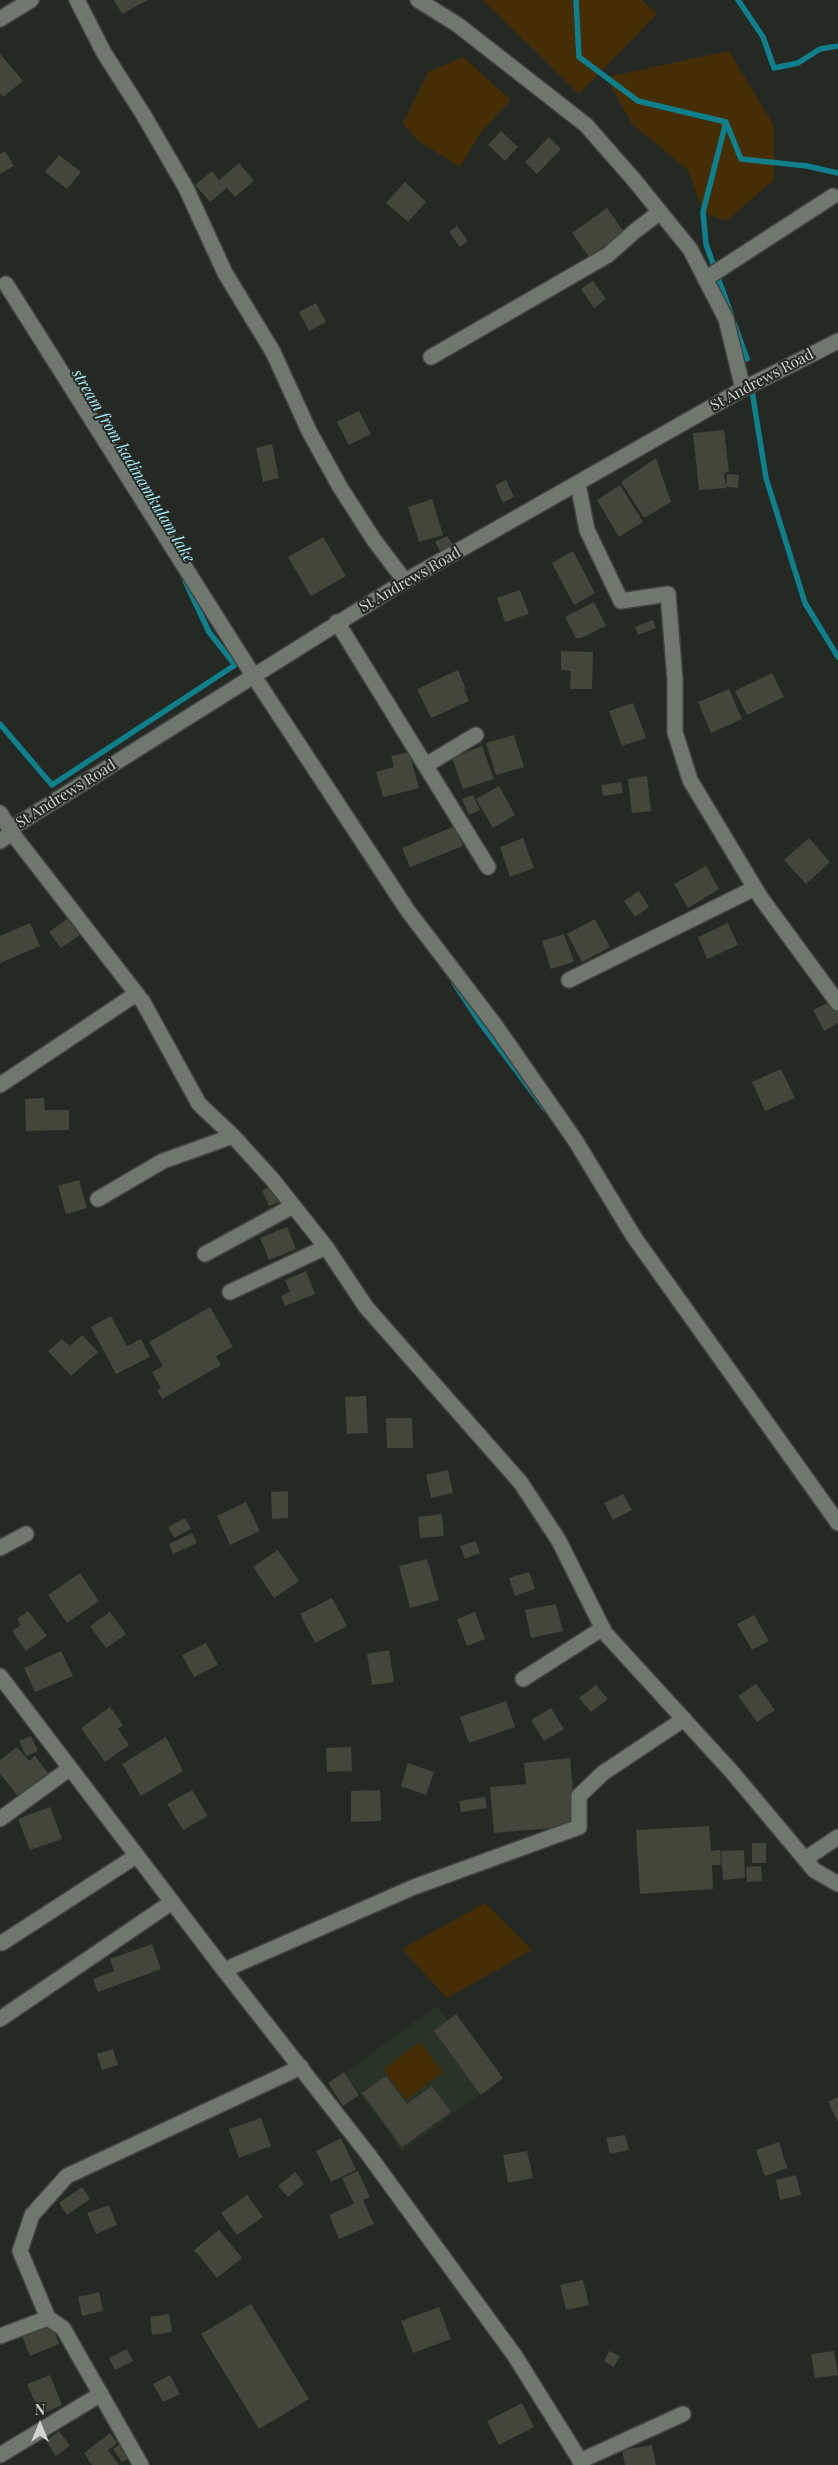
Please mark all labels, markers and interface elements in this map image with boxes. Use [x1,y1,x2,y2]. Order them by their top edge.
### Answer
street label: St Andrews Road [707,345,817,415]
water label: stream from kadinamkulam lake [68,366,198,566]
street label: St Andrews Road [356,544,464,616]
street label: St Andrews Road [13,756,119,832]
north arrow [15,2400,65,2450]
text: N [35,2400,45,2419]

